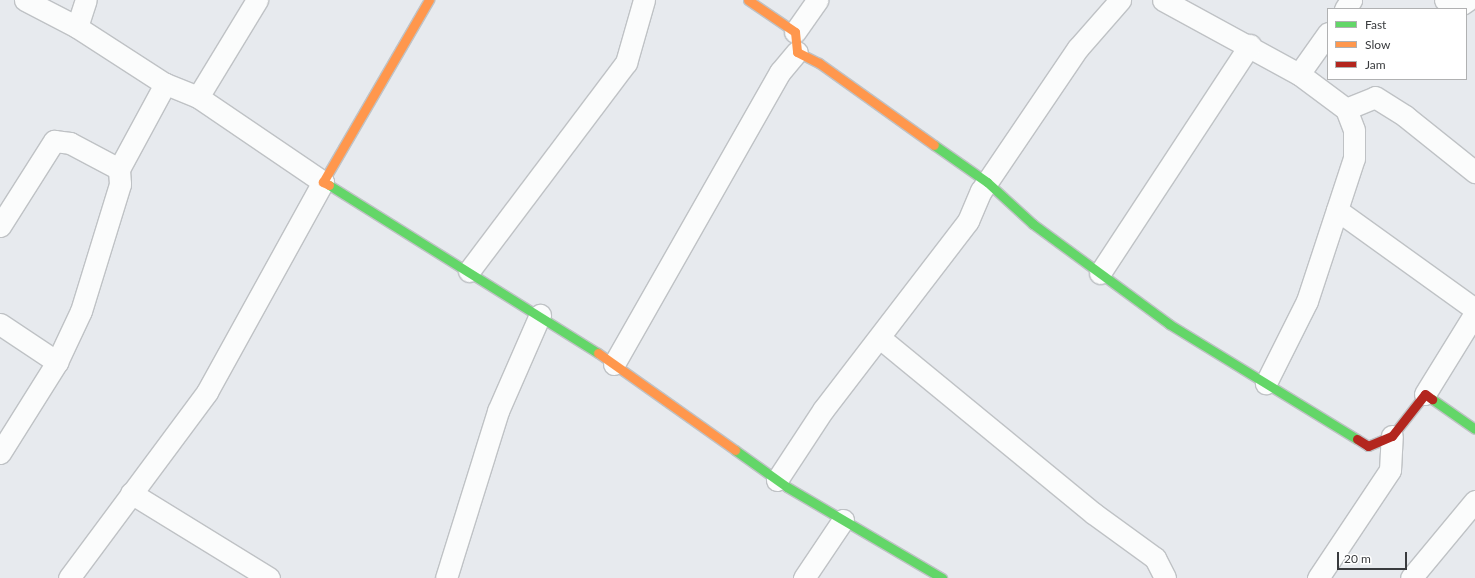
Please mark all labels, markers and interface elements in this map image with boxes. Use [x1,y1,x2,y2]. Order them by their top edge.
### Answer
legend [1327,8,1467,80]
text: Fast [1365,17,1386,32]
text: Slow [1365,37,1390,52]
text: Jam [1365,57,1386,72]
scale bar [1339,544,1409,570]
text: 20 m [1344,551,1371,566]

